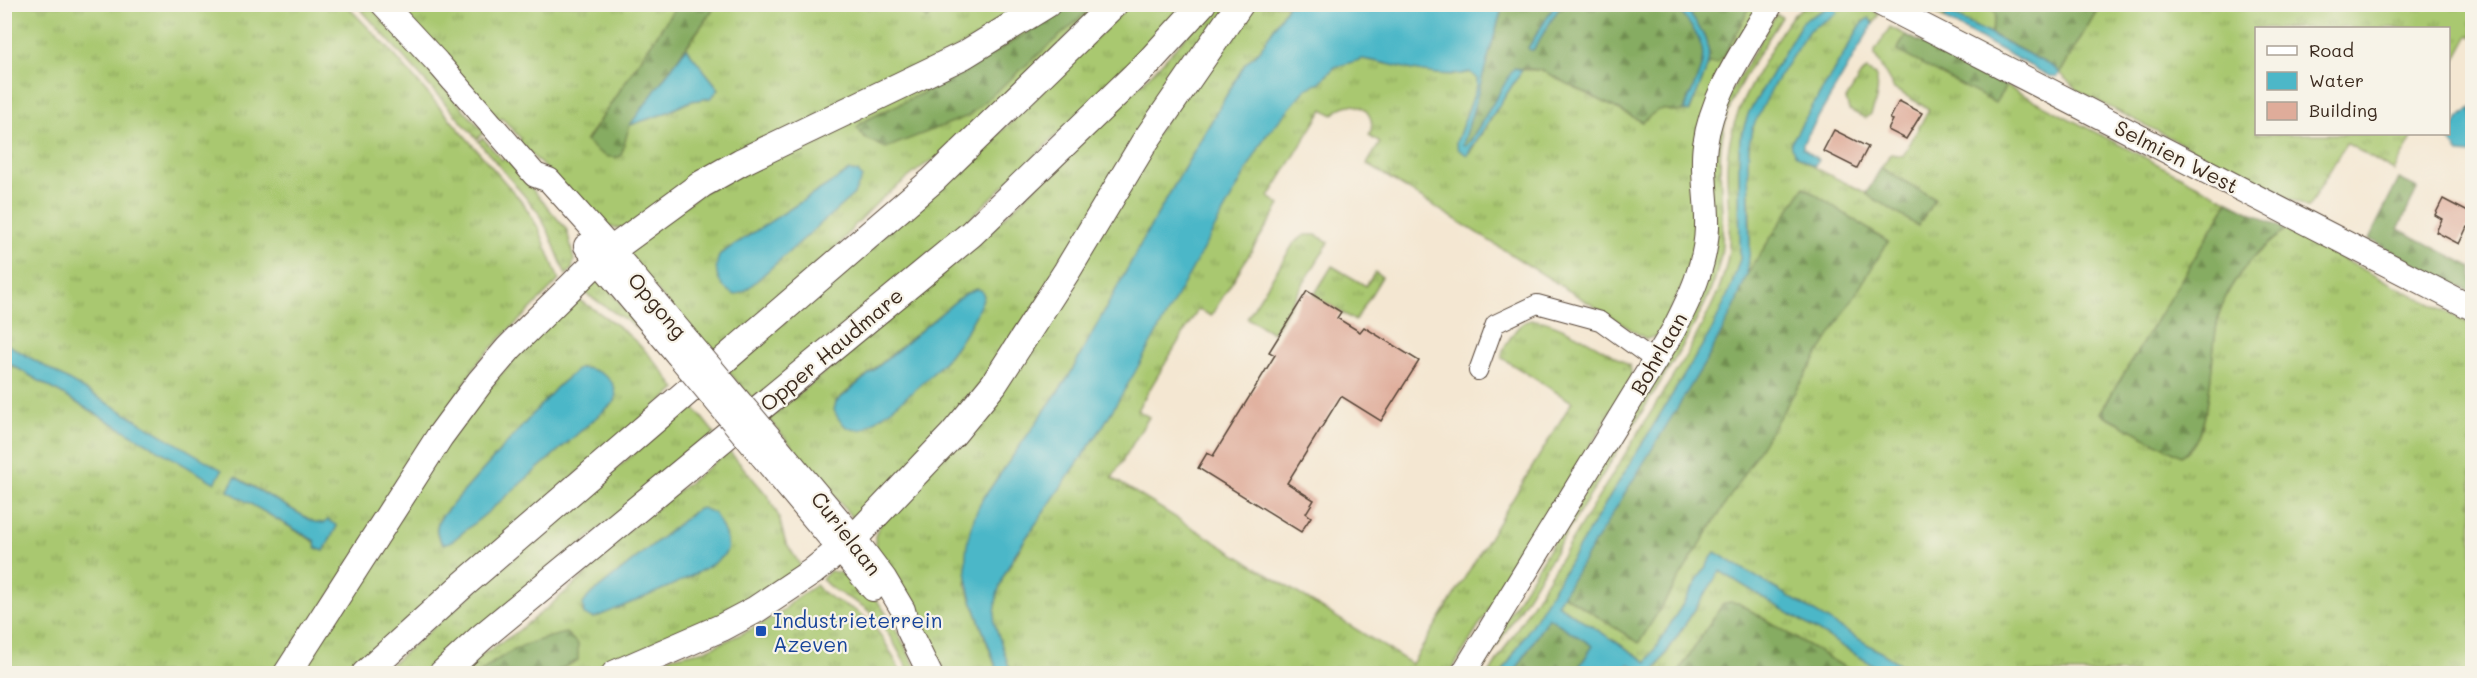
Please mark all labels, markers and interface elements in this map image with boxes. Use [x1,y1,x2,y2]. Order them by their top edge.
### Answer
legend [2255,27,2450,135]
text: Road [2309,38,2354,62]
text: Water [2309,68,2364,92]
text: Building [2309,98,2377,122]
street label: Selmien West [2111,113,2243,199]
street label: Opgong [623,266,693,344]
street label: Opper Haudmare [754,281,908,417]
street label: Bohrlaan [1624,307,1692,399]
street label: Curielaan [806,485,888,581]
place label: Industrieterrein Azeven [773,606,942,657]
marker: Industrieterrein Azeven [754,624,768,638]

